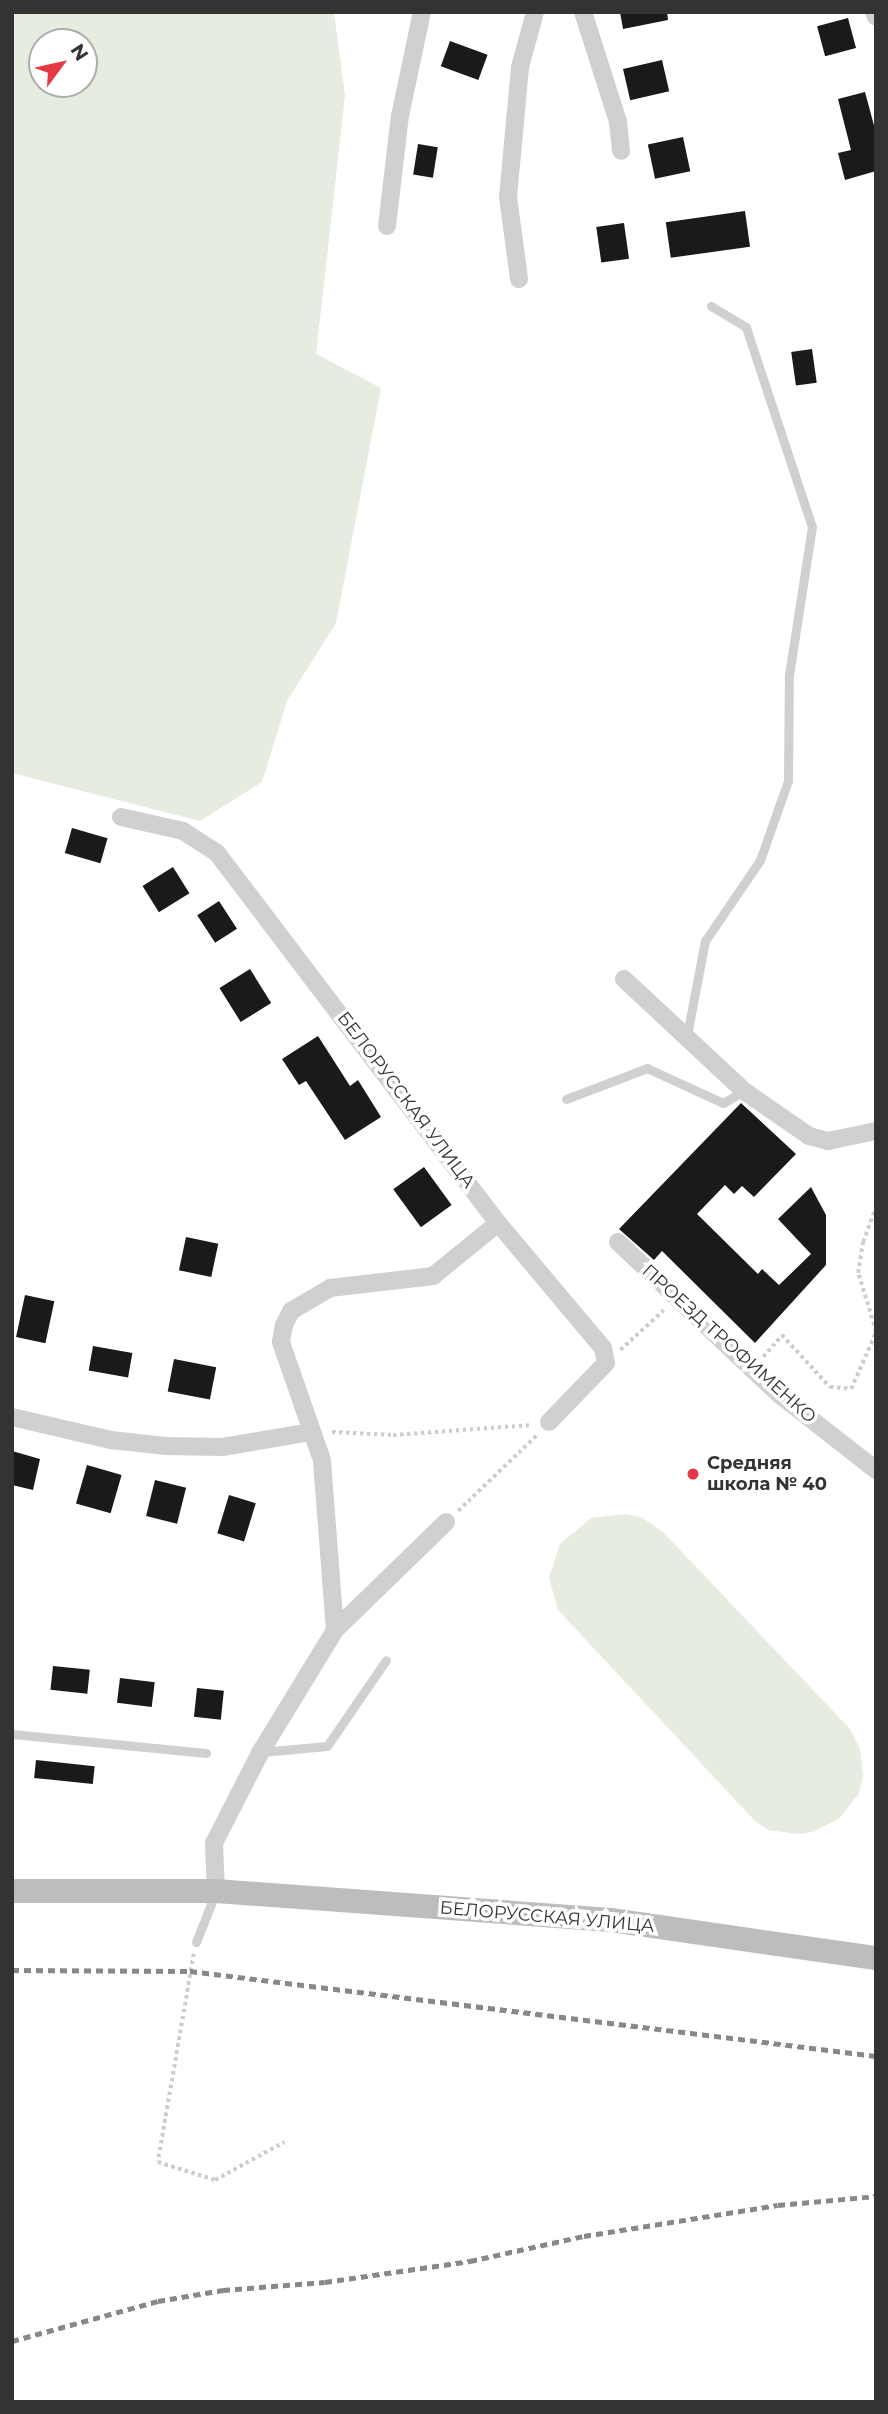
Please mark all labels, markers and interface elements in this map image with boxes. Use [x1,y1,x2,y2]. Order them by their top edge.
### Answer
north arrow [28,28,98,98]
text: N [66,40,93,65]
street label: БЕЛОРУССКАЯ УЛИЦА [333,1007,479,1193]
street label: ПРОЕЗД ТРОФИМЕНКО [638,1260,820,1428]
place label: Средняя школа № 40 [707,1453,827,1496]
marker: Средняя школа № 40 [685,1466,701,1482]
street label: БЕЛОРУССКАЯ УЛИЦА [439,1897,655,1937]

